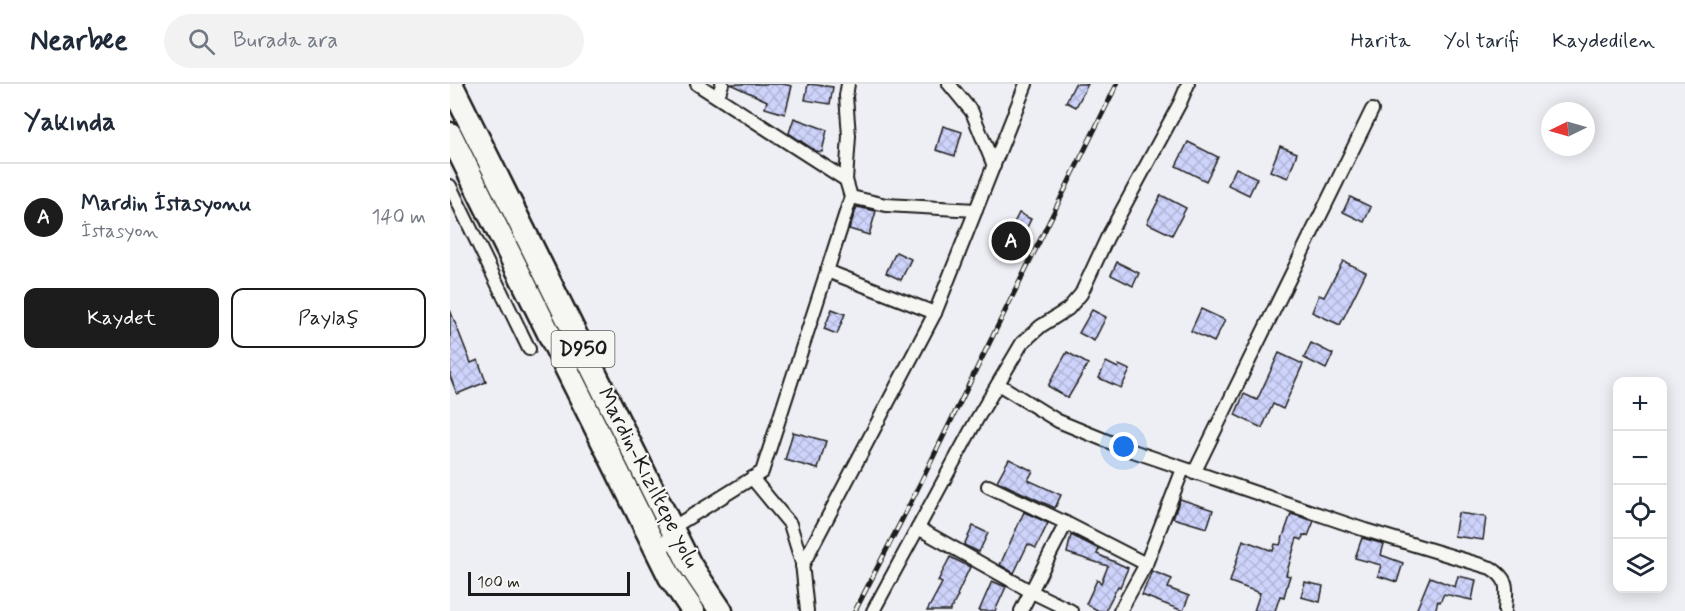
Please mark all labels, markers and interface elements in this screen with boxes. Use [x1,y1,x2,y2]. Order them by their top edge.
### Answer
search box [164,14,584,68]
text: Nearbee [30,23,128,60]
icon: search [185,25,218,58]
text: Burada ara [233,27,338,55]
text: Harita [1350,27,1411,55]
text: Yol tarifi [1444,27,1519,55]
text: Kaydedilen [1552,27,1655,55]
north arrow [1541,102,1595,156]
text: Yakında [24,106,116,140]
text: Mardin İstasyonu [81,190,251,218]
text: A [37,204,50,231]
text: 140 m [372,204,426,231]
text: İstasyon [81,218,158,245]
pin: A [992,218,1030,264]
button: Kaydet [24,288,219,348]
button: Paylaş [231,288,426,348]
road number: D950 [552,331,614,367]
map controls [1613,377,1667,593]
button: + [1613,377,1667,431]
street label: Mardin-Kızıltepe yolu [590,383,706,573]
button: − [1613,431,1667,485]
your location [1109,432,1138,461]
button: locate [1613,485,1667,539]
button: layers [1613,539,1667,593]
scale bar [468,569,630,596]
text: 100 m [477,572,520,593]

